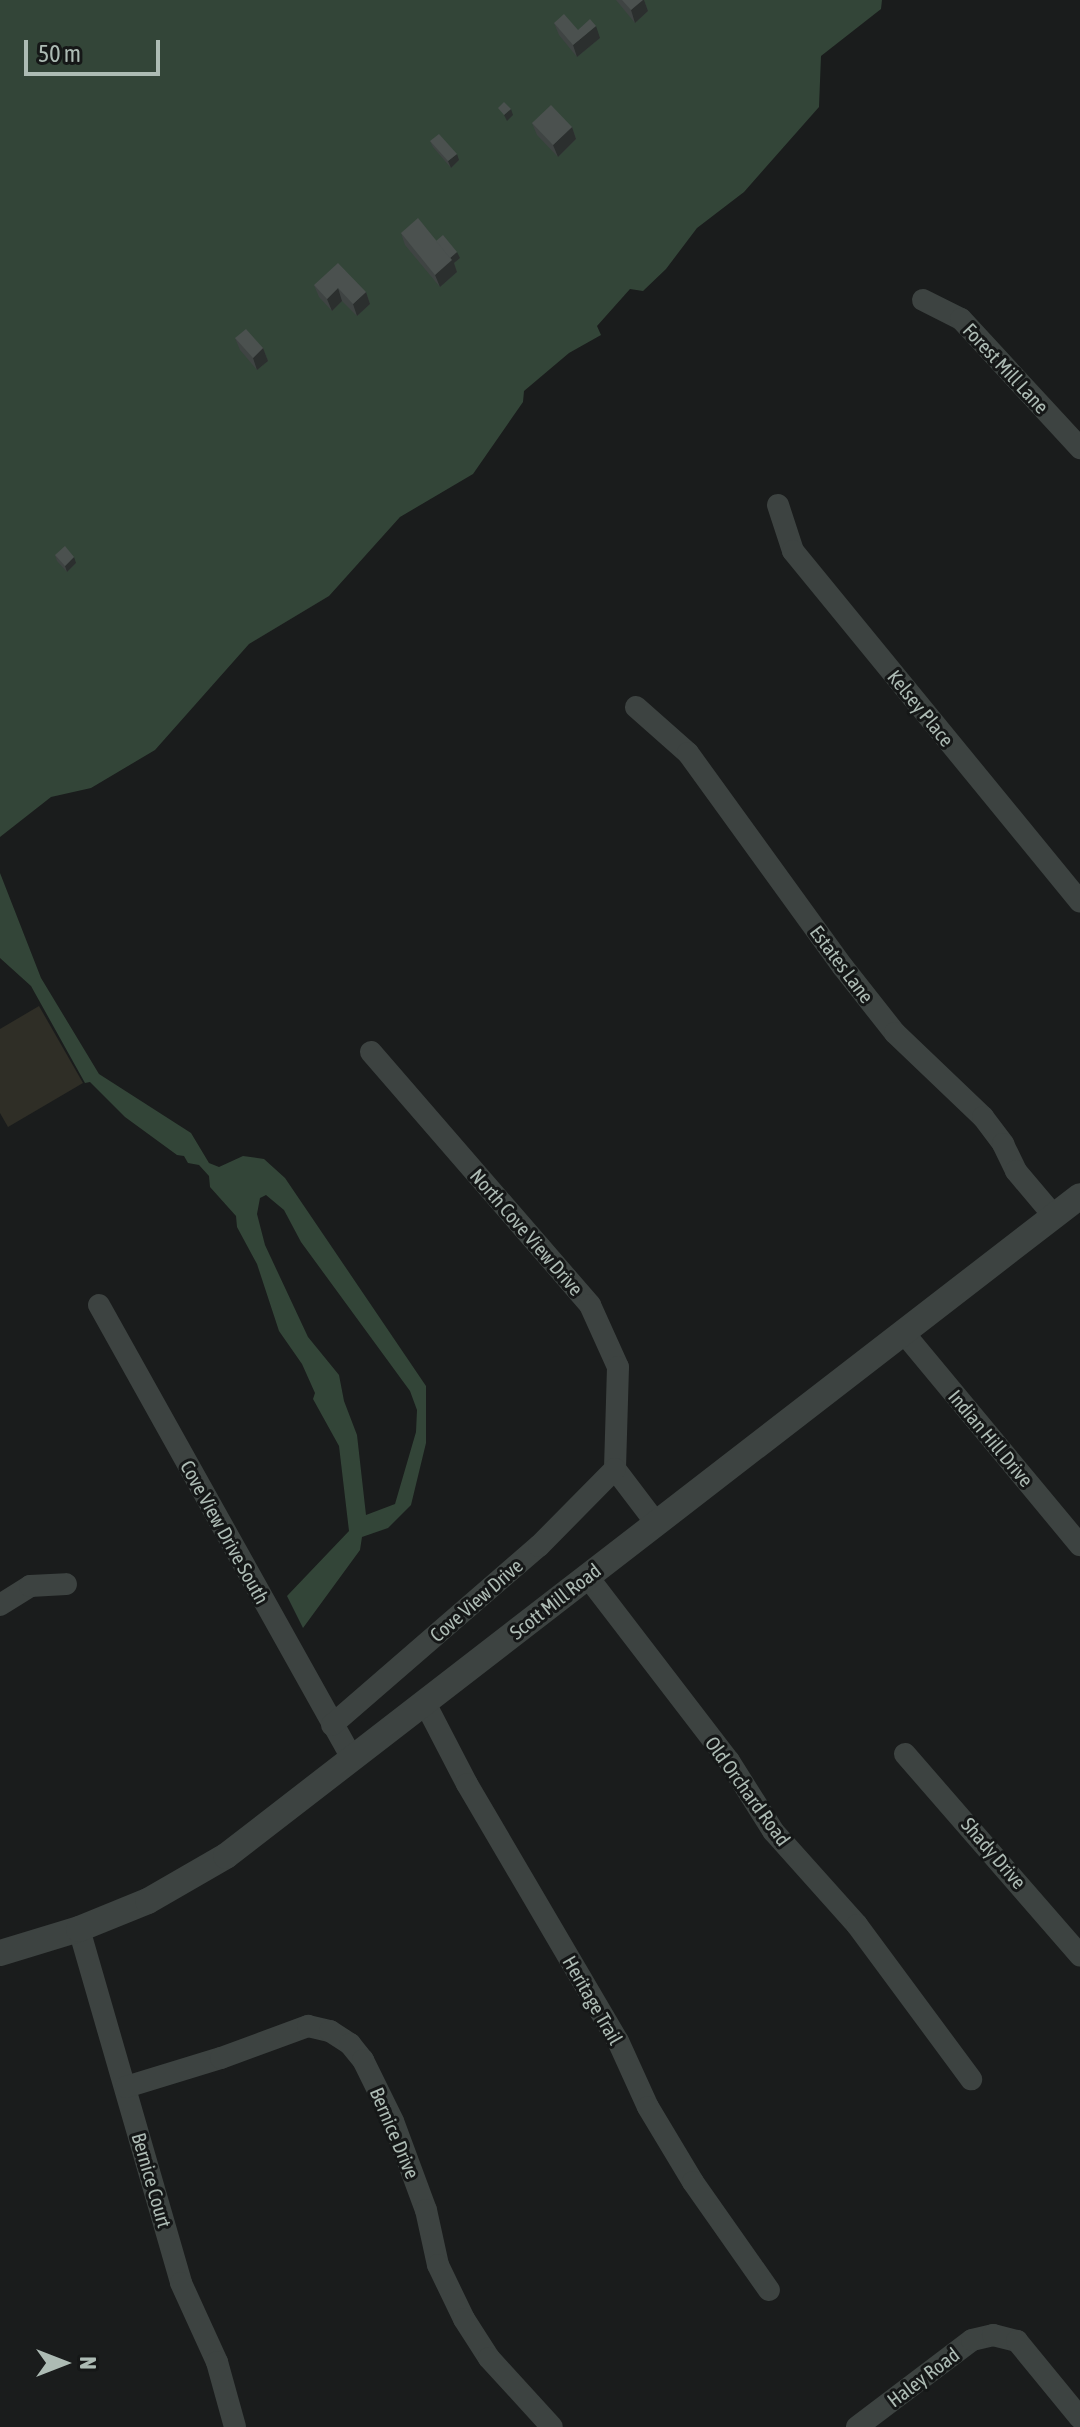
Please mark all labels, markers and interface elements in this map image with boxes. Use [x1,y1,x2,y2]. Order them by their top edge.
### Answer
scale bar [28,24,164,74]
text: 50 m [38,40,81,67]
street label: Forest Mill Lane [958,318,1054,418]
street label: Kelsey Place [883,665,959,751]
street label: Estates Lane [805,920,879,1008]
street label: North Cove View Drive [465,1164,589,1300]
street label: Indian Hill Drive [944,1385,1038,1491]
street label: Cove View Drive South [176,1456,274,1608]
street label: Cove View Drive [425,1553,527,1647]
street label: Scott Mill Road [505,1558,605,1644]
street label: Old Orchard Road [700,1732,796,1850]
street label: Shady Drive [957,1812,1031,1894]
street label: Heritage Trail [558,1951,628,2049]
street label: Bernice Drive [365,2084,425,2182]
street label: Bernice Court [127,2130,177,2230]
north arrow [24,2323,104,2403]
street label: Haley Road [882,2342,964,2412]
text: N [75,2357,101,2369]

